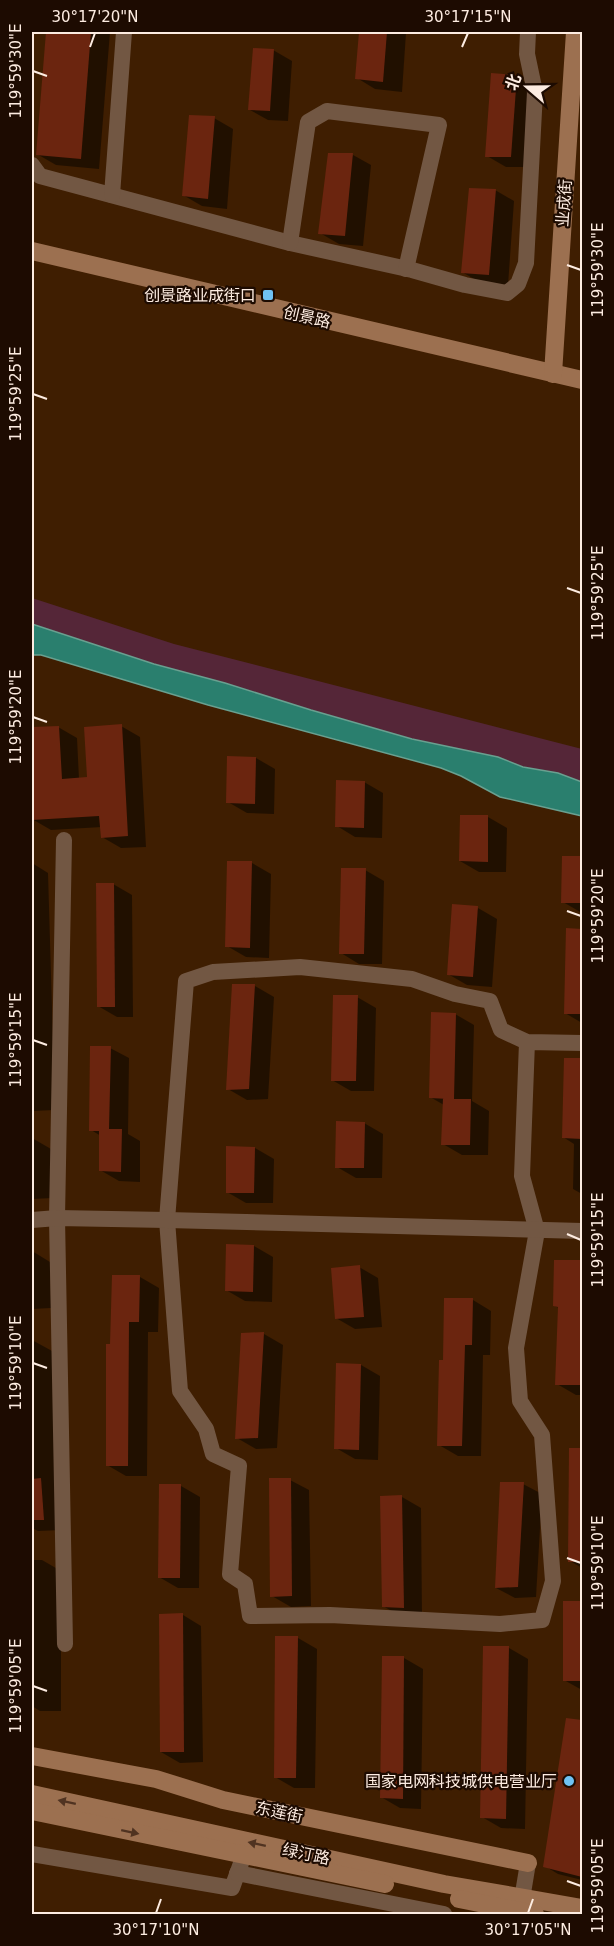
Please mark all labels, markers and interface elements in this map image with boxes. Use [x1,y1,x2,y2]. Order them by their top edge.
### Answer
text: 30°17'20"N [51,8,139,26]
text: 30°17'15"N [424,8,512,26]
text: 119°59'30"E [7,24,25,118]
north arrow [497,57,557,117]
text: 北 [502,71,525,93]
street label: 业成街 [553,178,575,228]
text: 119°59'30"E [589,223,607,317]
place label: 创景路业成街口 [144,286,256,305]
marker: 创景路业成街口 [261,288,275,302]
street label: 创景路 [281,302,333,332]
text: 119°59'25"E [7,347,25,441]
text: 119°59'25"E [589,546,607,640]
text: 119°59'20"E [7,670,25,764]
text: 119°59'20"E [589,869,607,963]
text: 119°59'15"E [7,993,25,1087]
text: 119°59'15"E [589,1193,607,1287]
text: 119°59'10"E [7,1316,25,1410]
text: 119°59'10"E [589,1516,607,1610]
text: 119°59'05"E [7,1639,25,1733]
place label: 国家电网科技城供电营业厅 [365,1772,557,1791]
marker: 国家电网科技城供电营业厅 [562,1774,576,1788]
one-way arrow [57,1797,76,1806]
street label: 东莲街 [254,1798,304,1826]
one-way arrow [121,1827,139,1837]
one-way arrow [248,1838,267,1848]
text: 119°59'05"E [589,1839,607,1933]
street label: 绿汀路 [281,1840,331,1868]
text: 30°17'10"N [112,1921,200,1939]
text: 30°17'05"N [484,1921,572,1939]

